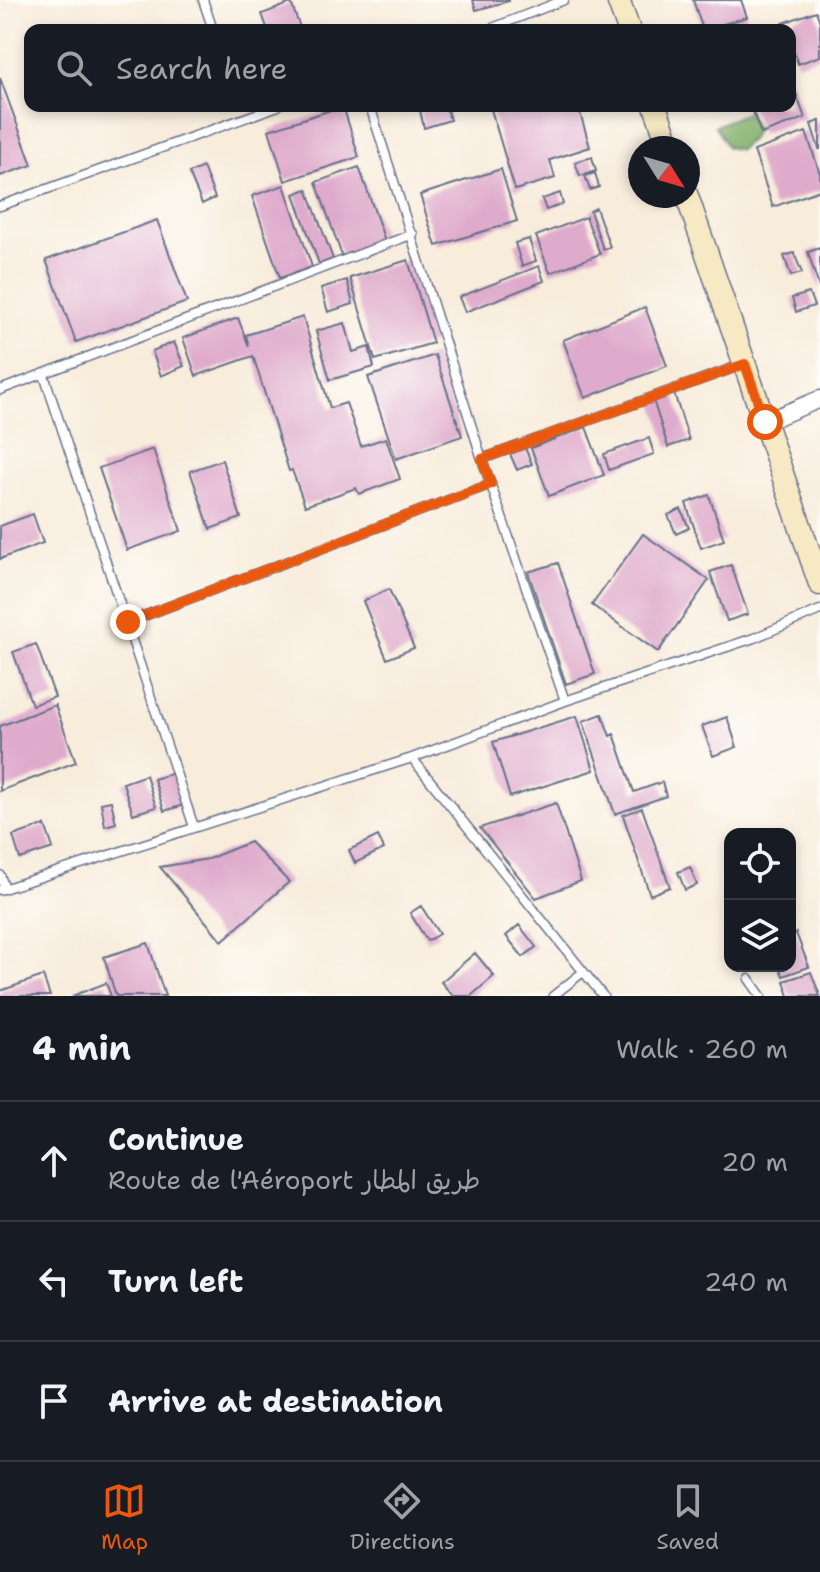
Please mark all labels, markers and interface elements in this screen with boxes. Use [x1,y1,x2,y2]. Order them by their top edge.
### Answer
search box [24,24,796,112]
icon: search [52,46,96,90]
text: Search here [116,48,287,89]
north arrow [628,136,700,208]
route start [747,404,783,440]
route end [110,604,146,640]
map controls [724,828,796,972]
button: locate [724,828,796,900]
button: layers [724,900,796,972]
text: 4 min [32,1025,131,1071]
text: Walk · 260 m [616,1031,788,1066]
text: Continue [108,1119,244,1160]
icon: ahead [32,1139,76,1183]
text: 20 m [721,1144,788,1179]
text: Route de l'Aéroport طريق المطار [108,1162,480,1197]
icon: left [32,1259,76,1303]
text: Turn left [108,1261,243,1302]
text: 240 m [704,1264,788,1299]
icon: arrive [32,1379,76,1423]
text: Arrive at destination [108,1381,443,1422]
tab: Map [101,1479,148,1556]
tab: Directions [350,1479,455,1556]
tab: Saved [657,1479,719,1556]

